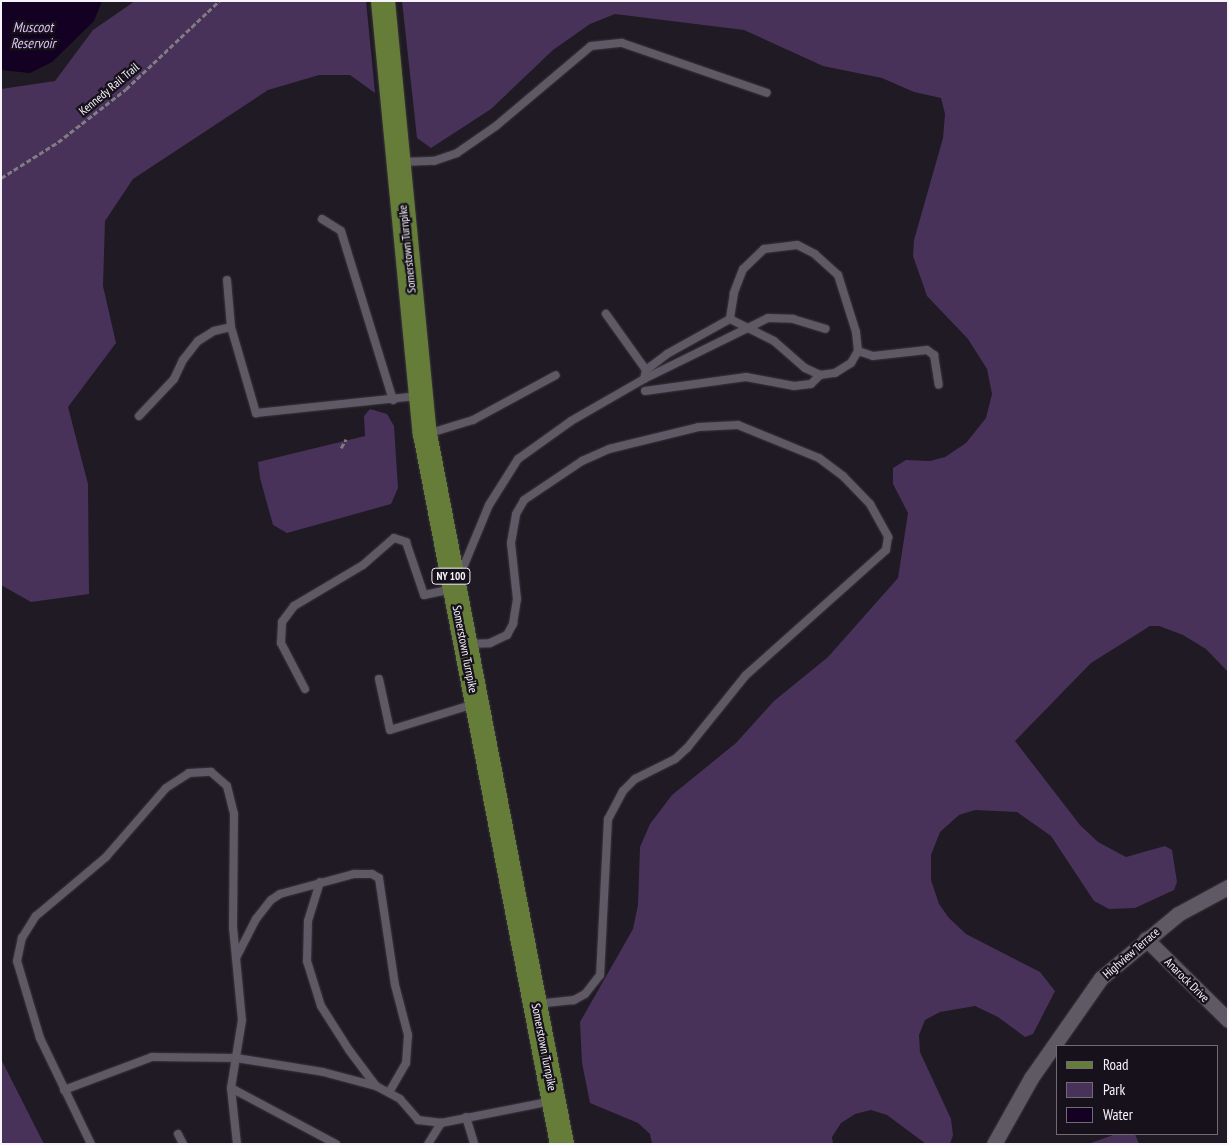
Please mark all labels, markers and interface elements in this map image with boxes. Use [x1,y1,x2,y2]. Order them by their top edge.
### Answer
water label: Muscoot Reservoir [11,19,55,52]
street label: Kennedy Rail Trail [76,60,142,118]
street label: Somerstown Turnpike [395,204,419,294]
road number: NY 100 [431,568,471,584]
street label: Somerstown Turnpike [449,604,481,694]
street label: Highview Terrace [1100,924,1162,982]
street label: Anarock Drive [1162,955,1212,1005]
street label: Somerstown Turnpike [528,1002,560,1092]
legend [1056,1045,1219,1135]
text: Road [1103,1055,1129,1074]
text: Park [1103,1080,1125,1099]
text: Water [1103,1105,1133,1124]

